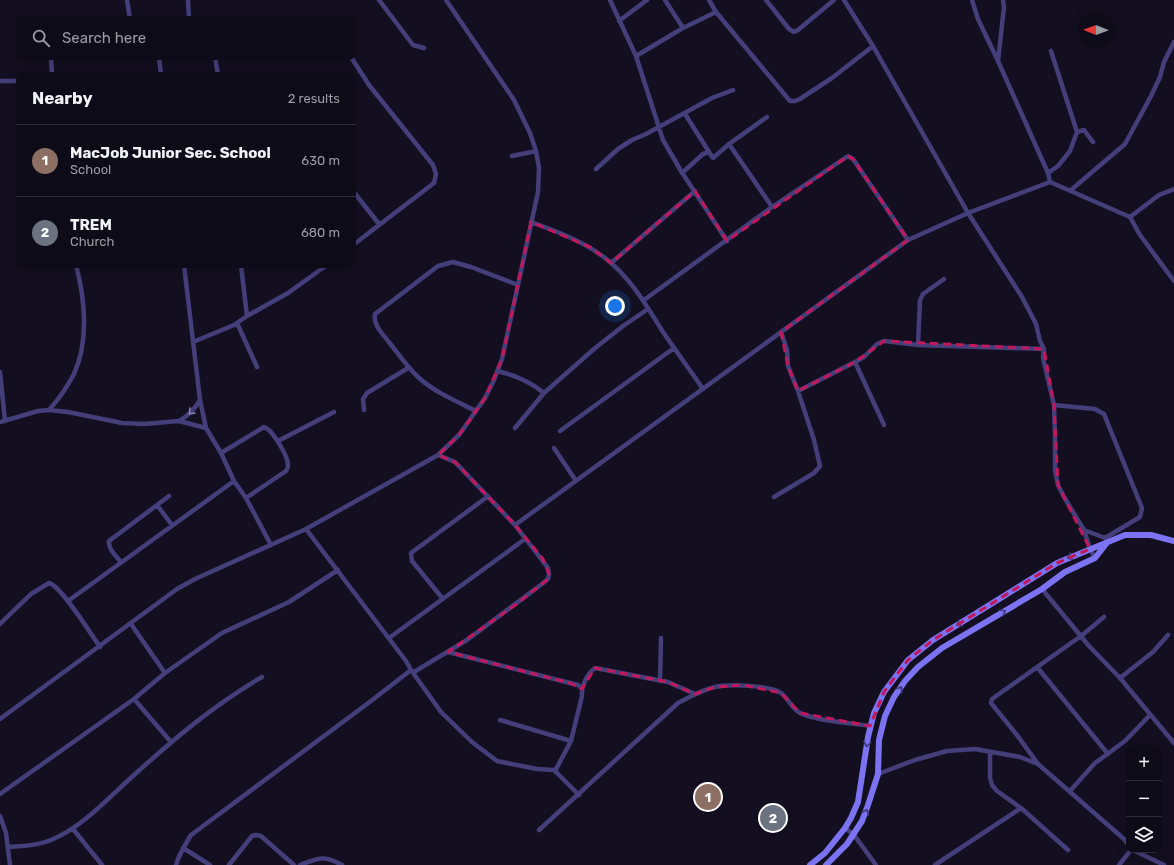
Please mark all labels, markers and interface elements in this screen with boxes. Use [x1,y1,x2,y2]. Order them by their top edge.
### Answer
north arrow [1078,12,1114,48]
search box [16,16,356,60]
icon: search [30,27,52,49]
text: Search here [62,29,146,47]
text: Nearby [32,88,93,108]
text: 2 results [288,91,340,106]
text: MacJob Junior Sec. School [70,144,271,162]
text: 1 [42,153,48,168]
text: 630 m [301,153,340,168]
text: School [70,162,111,177]
text: TREM [70,216,112,234]
text: 2 [41,225,49,240]
text: 680 m [301,225,340,240]
text: Church [70,234,114,249]
your location [605,296,625,316]
one-way arrow [188,407,196,415]
one-way arrow [1067,553,1074,561]
one-way arrow [999,609,1006,616]
one-way arrow [956,619,963,627]
one-way arrow [895,686,903,693]
one-way arrow [863,741,872,747]
map controls [1126,745,1162,853]
button: + [1126,745,1162,781]
button: − [1126,781,1162,817]
pin: 1 [695,782,721,812]
pin: 2 [760,803,786,833]
one-way arrow [861,809,869,816]
button: layers [1126,817,1162,853]

